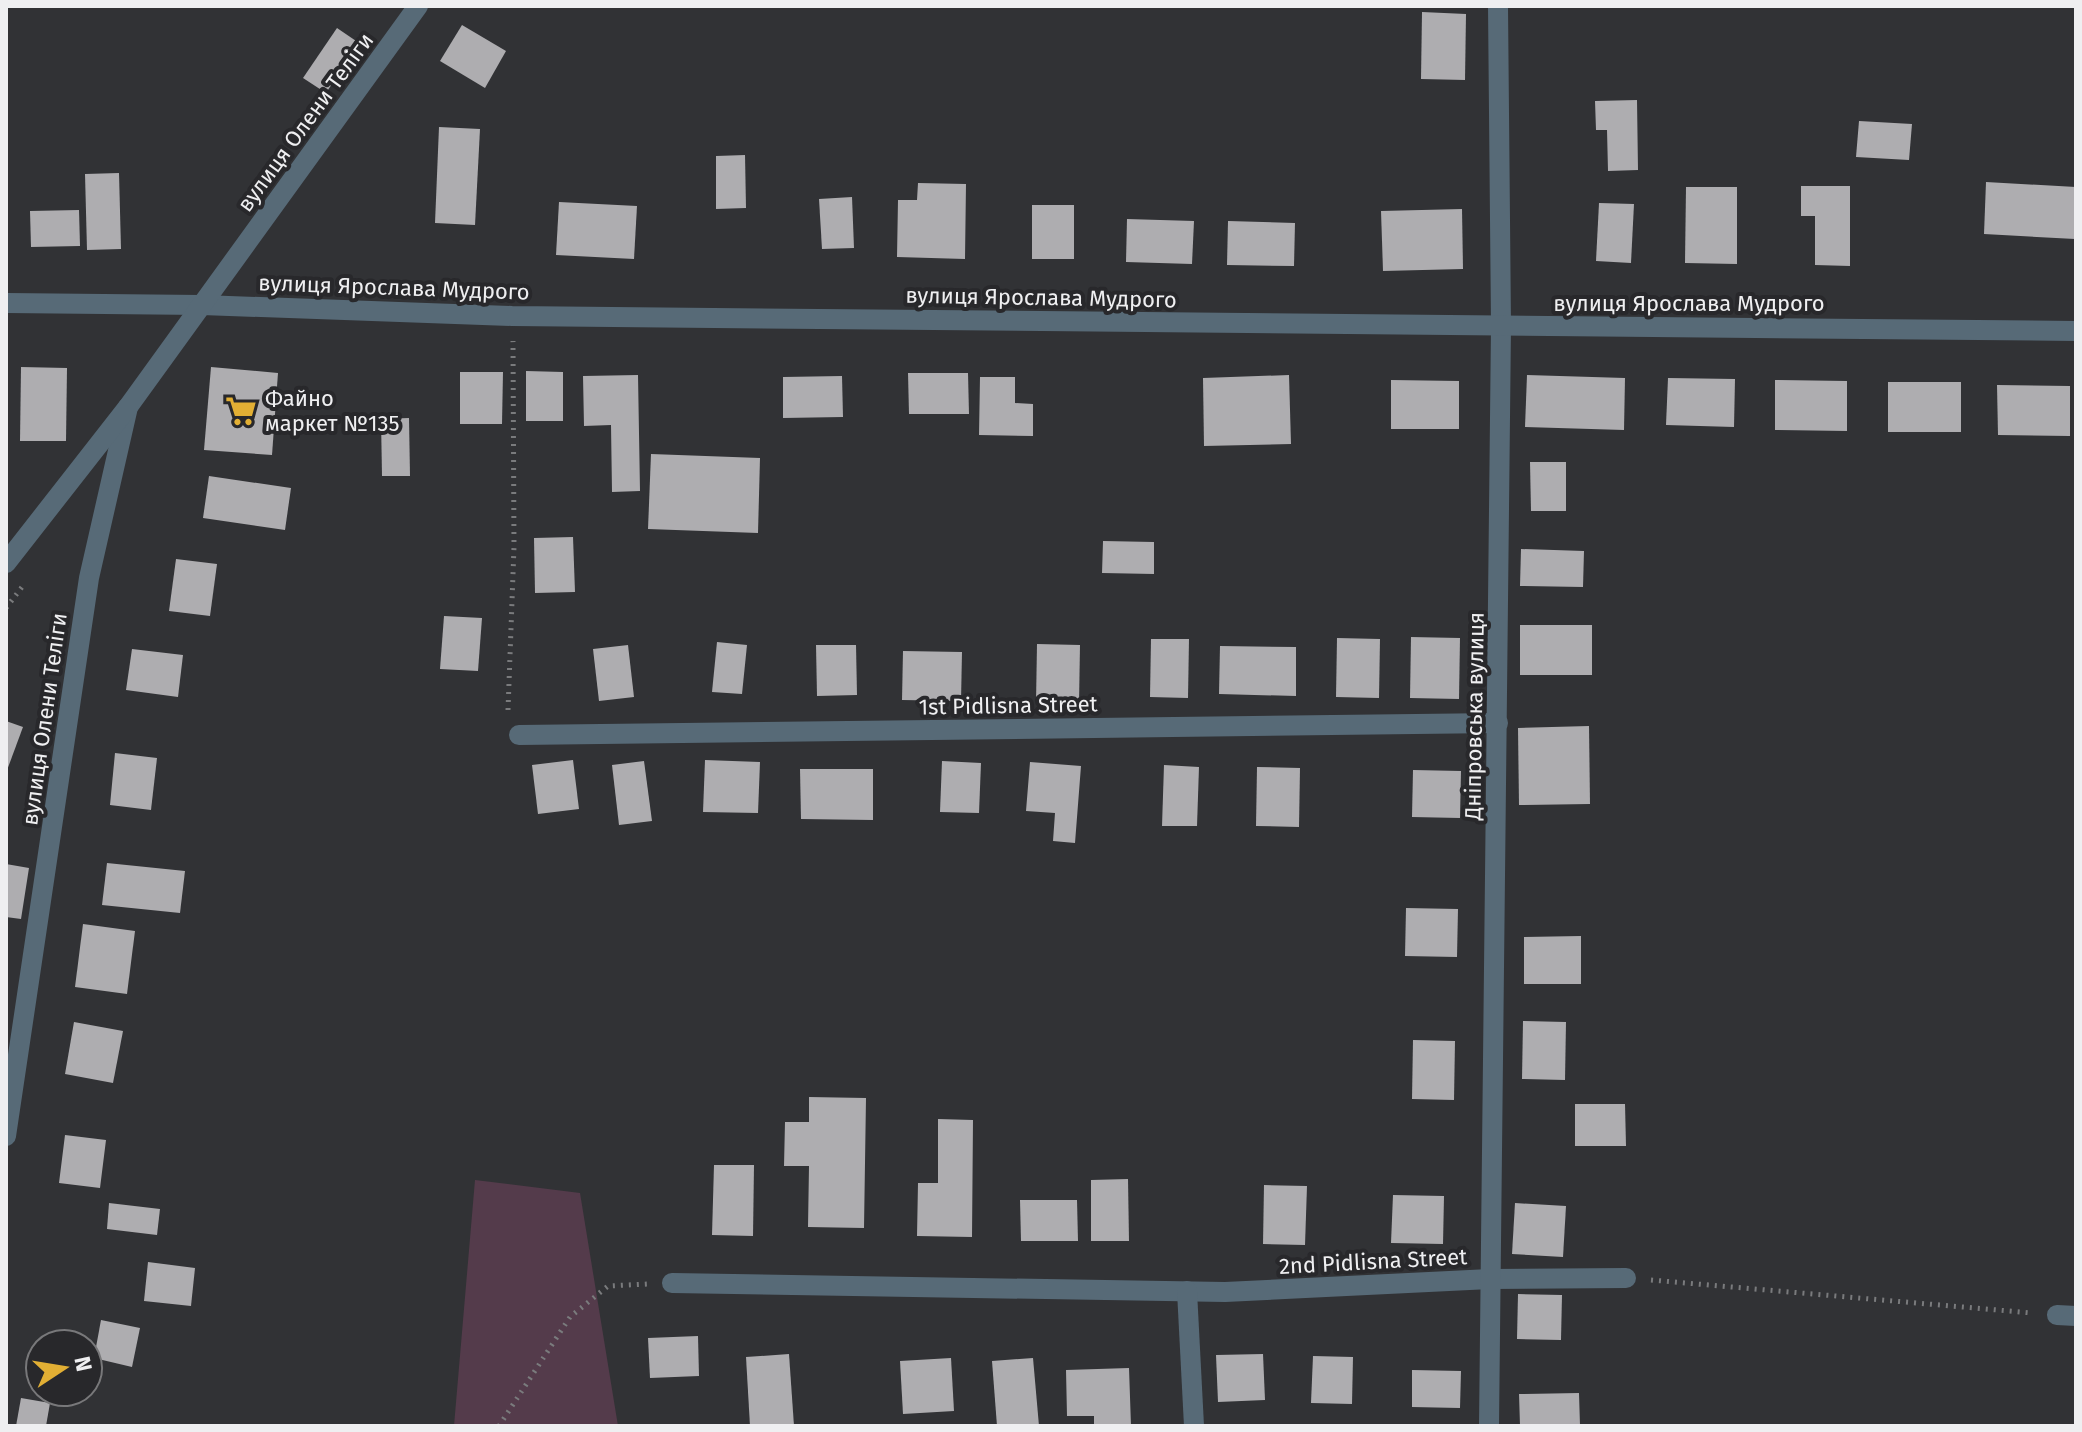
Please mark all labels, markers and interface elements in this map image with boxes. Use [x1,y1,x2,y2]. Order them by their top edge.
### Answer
street label: вулиця Олени Теліги [231,28,379,217]
street label: вулиця Ярослава Мудрого [258,269,530,306]
street label: вулиця Ярослава Мудрого [905,282,1177,313]
street label: вулиця Ярослава Мудрого [1553,290,1825,317]
place label: Файно маркет №135 [265,385,399,437]
supermarket icon: Файно маркет №135 [224,394,258,428]
street label: вулиця Олени Теліги [16,611,73,827]
street label: Дніпровська вулиця [1459,612,1490,821]
street label: 1st Pidlisna Street [918,690,1098,721]
street label: 2nd Pidlisna Street [1278,1243,1468,1280]
north arrow [24,1328,104,1408]
text: N [68,1354,98,1374]

